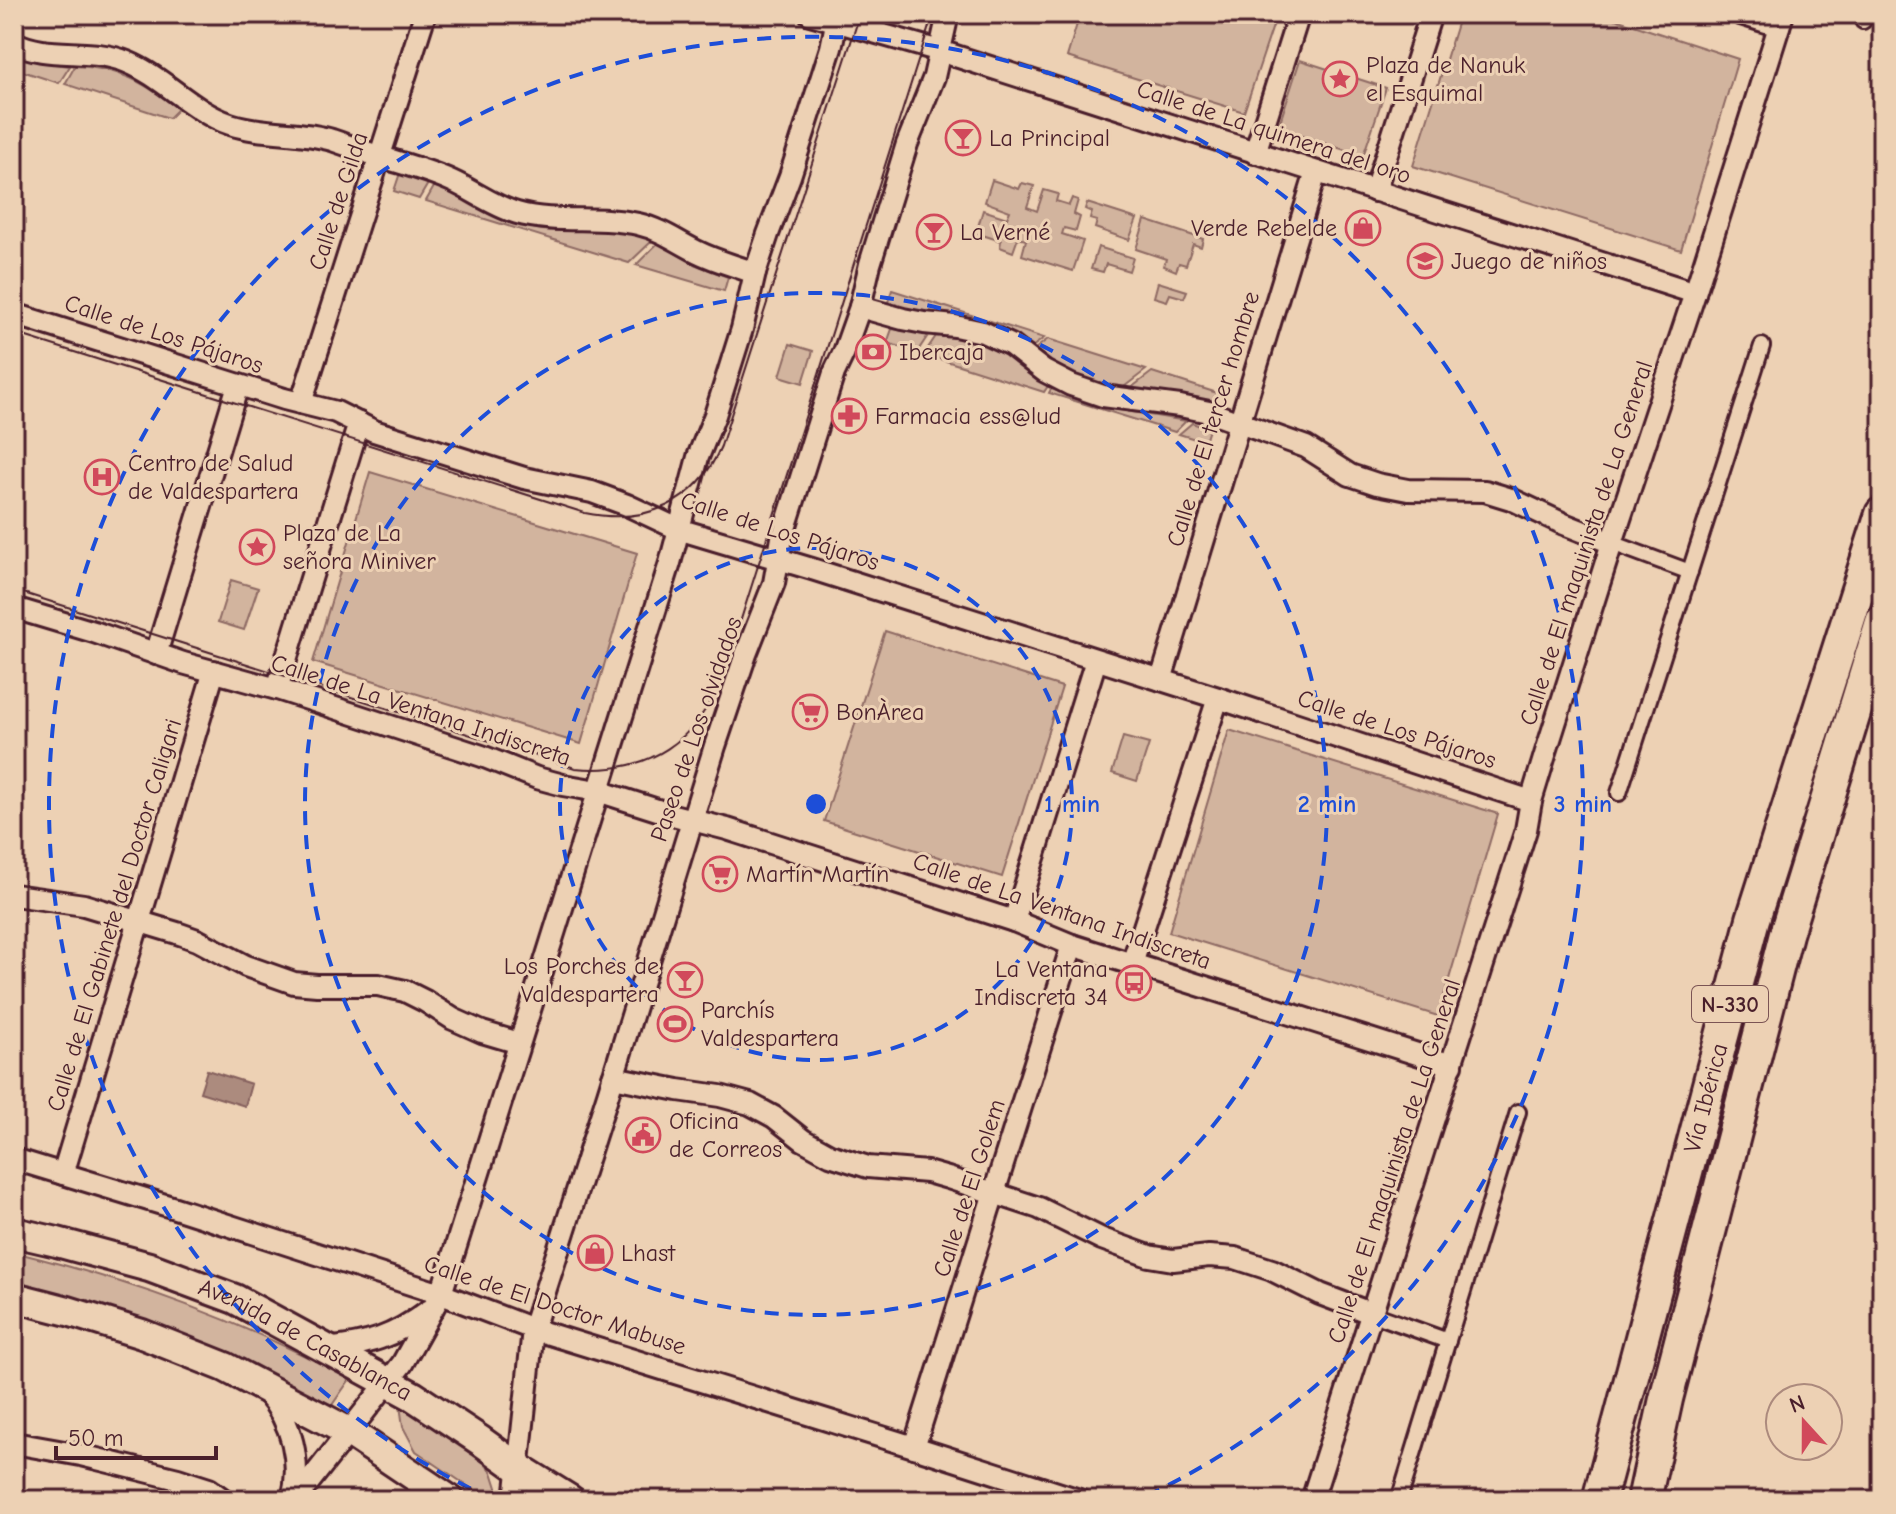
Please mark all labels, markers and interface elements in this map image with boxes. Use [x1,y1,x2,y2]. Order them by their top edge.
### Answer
place label: Plaza de Nanuk el Esquimal [1366,51,1526,107]
place icon: Plaza de Nanuk el Esquimal [1321,60,1359,98]
street label: Calle de La quimera del oro [1133,74,1415,190]
bar icon: La Principal [944,119,982,157]
place label: La Principal [989,124,1110,152]
street label: Calle de Gilda [303,128,373,274]
shop icon: Verde Rebelde [1344,209,1382,247]
bar icon: La Verné [915,213,953,251]
place label: Verde Rebelde [1191,214,1337,242]
place label: La Verné [960,218,1050,246]
school or university icon: Juego de niños [1406,242,1444,280]
place label: Juego de niños [1451,247,1607,275]
street label: Calle de El tercer hombre [1161,288,1265,550]
street label: Calle de Los Pájaros [61,289,267,379]
bank icon: Ibercaja [854,333,892,371]
place label: Ibercaja [899,338,984,366]
street label: Calle de El maquinista de La General [1514,357,1658,729]
pharmacy icon: Farmacia ess@lud [830,397,868,435]
place label: Farmacia ess@lud [875,402,1061,430]
place label: Centro de Salud de Valdespartera [128,449,299,505]
hospital icon: Centro de Salud de Valdespartera [83,458,121,496]
street label: Calle de Los Pájaros [677,486,883,576]
place label: Plaza de La señora Miniver [283,519,436,575]
place icon: Plaza de La señora Miniver [238,528,276,566]
street label: Paseo de Los olvidados [644,613,748,845]
street label: Calle de La Ventana Indiscreta [268,648,574,772]
street label: Calle de Los Pájaros [1294,684,1500,774]
supermarket icon: BonÀrea [791,693,829,731]
place label: BonÀrea [836,698,924,726]
street label: Calle de El Gabinete del Doctor Caligari [41,715,187,1115]
centre of rings [802,790,830,818]
text: 1 min [1044,790,1100,818]
text: 2 min [1298,790,1356,818]
text: 3 min [1554,790,1612,818]
street label: Calle de La Ventana Indiscreta [909,847,1215,975]
supermarket icon: Martín Martín [701,855,739,893]
place label: Martín Martín [746,860,889,888]
place label: Los Porches de Valdespartera [504,952,659,1008]
place label: La Ventana Indiscreta 34 [974,955,1108,1011]
bar icon: Los Porches de Valdespartera [666,961,704,999]
bus stop icon: La Ventana Indiscreta 34 [1115,964,1153,1002]
street label: Calle de El maquinista de La General [1322,975,1466,1347]
road number: N-330 [1692,986,1768,1022]
place label: Parchís Valdespartera [701,996,839,1052]
sports icon: Parchís Valdespartera [656,1005,694,1043]
street label: Vía Ibérica [1678,1040,1733,1156]
street label: Calle de El Golem [927,1096,1011,1280]
place label: Oficina de Correos [669,1107,782,1163]
public building icon: Oficina de Correos [624,1116,662,1154]
shop icon: Lhast [576,1234,614,1272]
place label: Lhast [621,1239,676,1267]
street label: Calle de El Doctor Mabuse [421,1249,689,1361]
street label: Avenida de Casablanca [195,1273,417,1407]
north arrow [1764,1382,1844,1462]
text: N [1786,1390,1809,1419]
scale bar [56,1410,216,1460]
text: 50 m [68,1424,124,1452]

